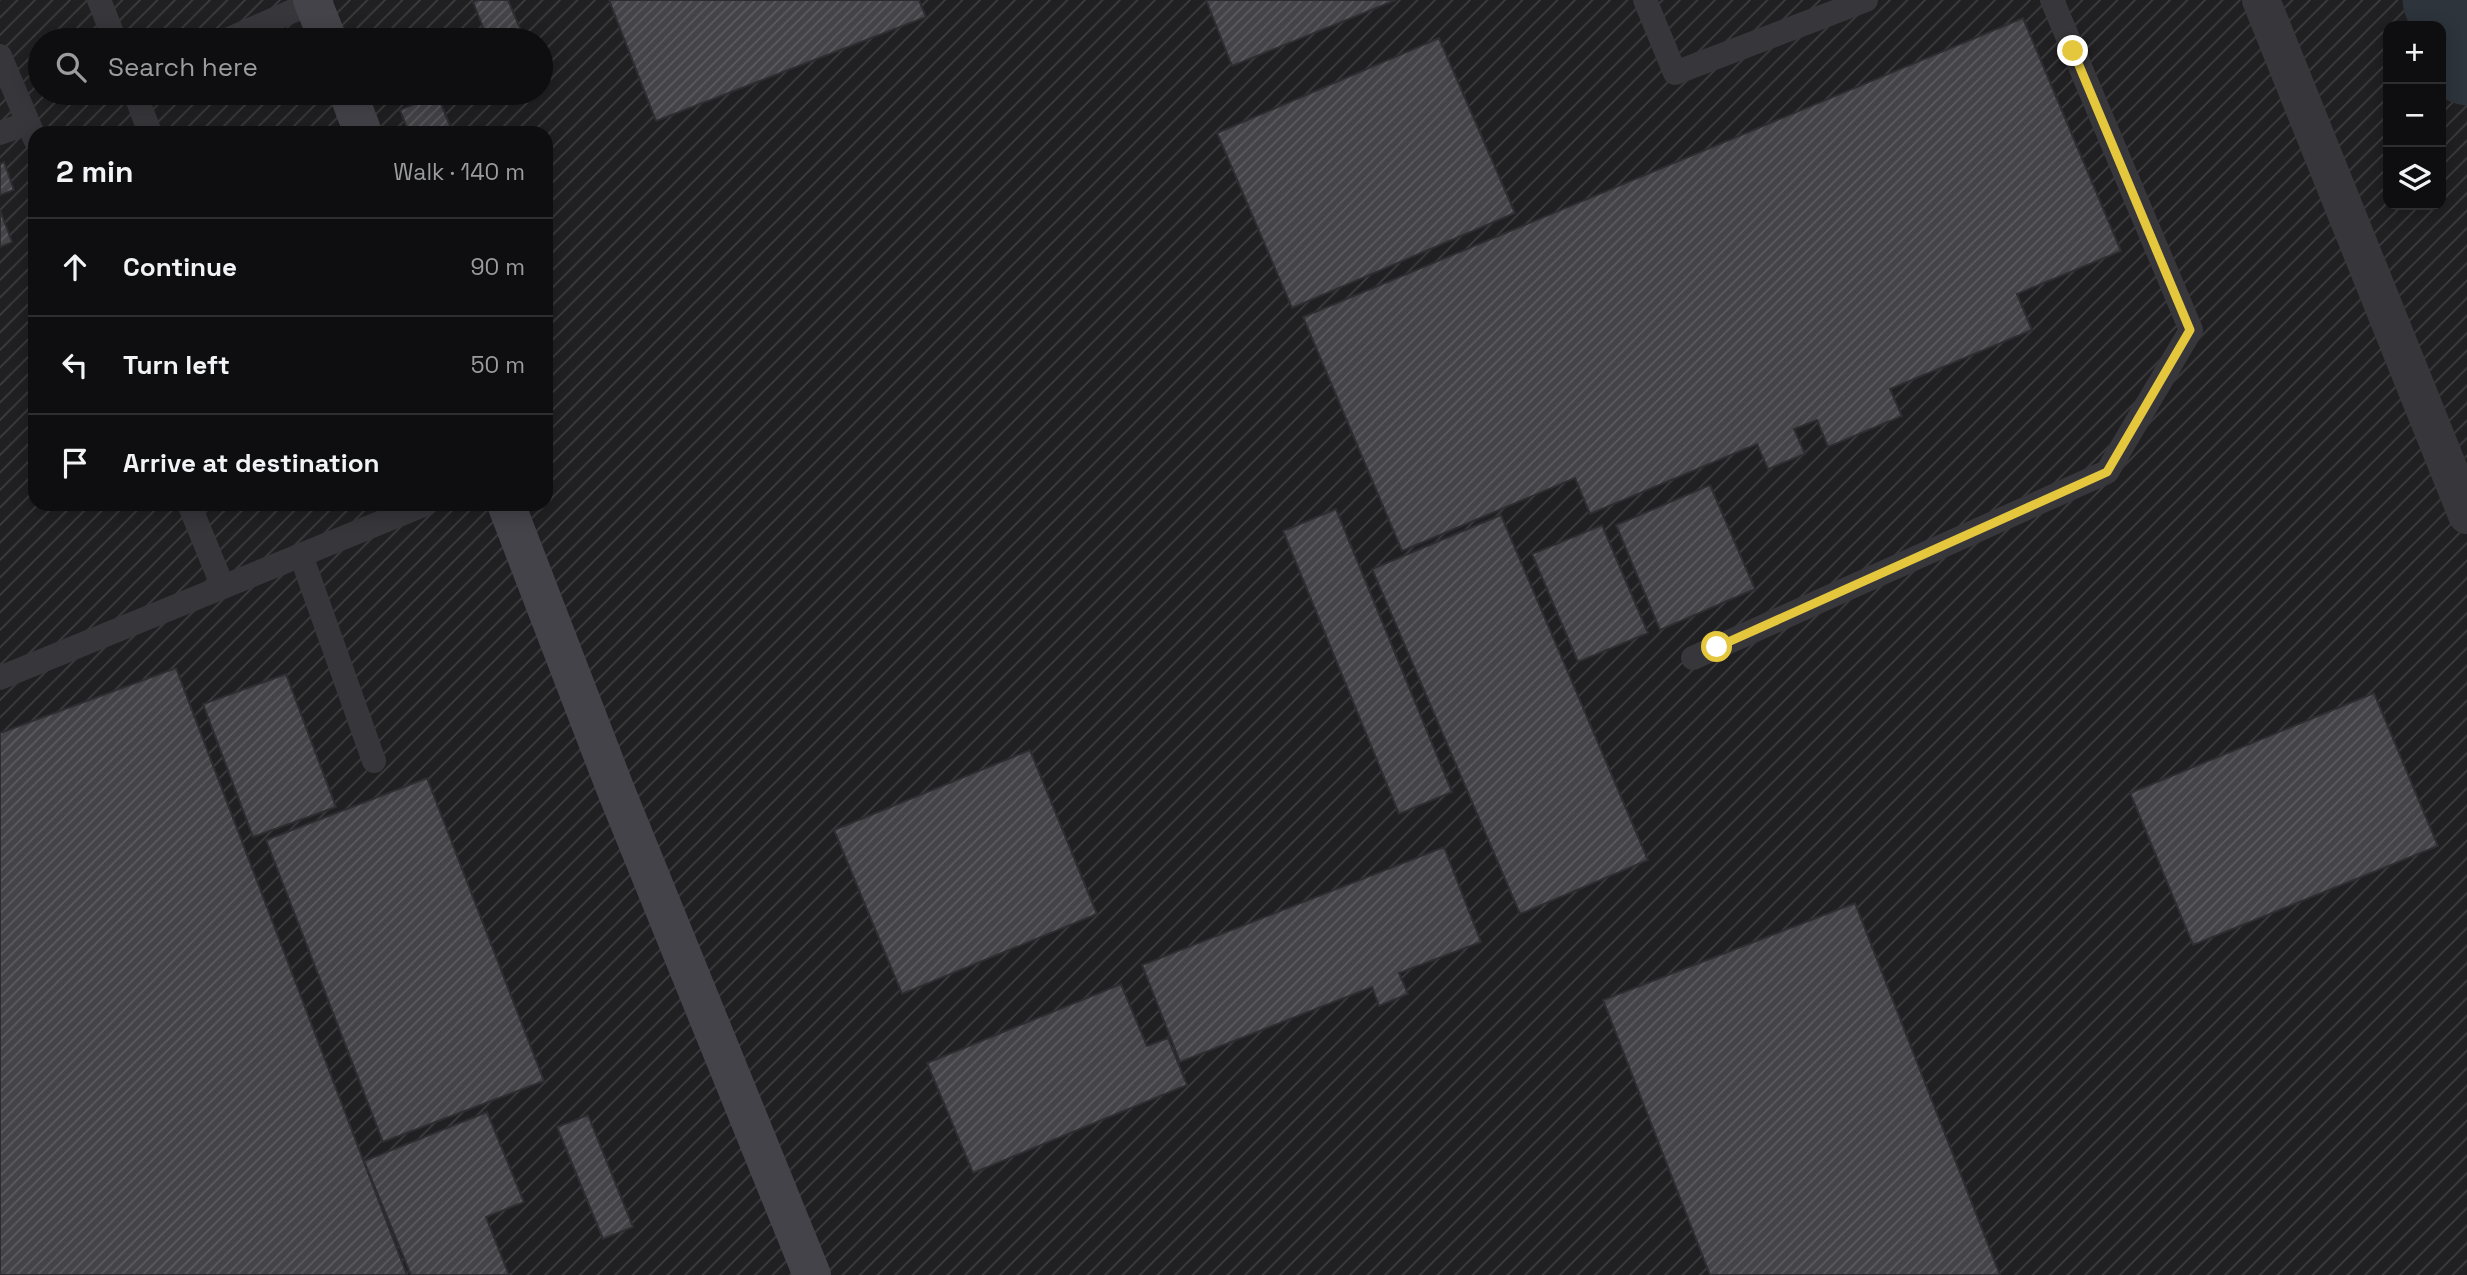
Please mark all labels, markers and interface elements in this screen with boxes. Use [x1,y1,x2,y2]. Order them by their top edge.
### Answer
map controls [2383,21,2446,210]
button: + [2383,21,2446,84]
search box [28,28,553,105]
route end [2057,35,2088,66]
icon: search [52,48,90,86]
text: Search here [108,50,258,84]
button: − [2383,84,2446,147]
button: layers [2383,147,2446,210]
text: 2 min [56,152,134,191]
text: Walk · 140 m [393,157,525,187]
icon: ahead [56,248,94,286]
text: Continue [123,250,237,284]
text: 90 m [470,252,525,282]
icon: left [56,346,94,384]
text: Turn left [123,348,230,382]
text: 50 m [471,350,525,380]
icon: arrive [56,444,94,482]
text: Arrive at destination [123,446,380,480]
route start [1701,631,1732,662]

